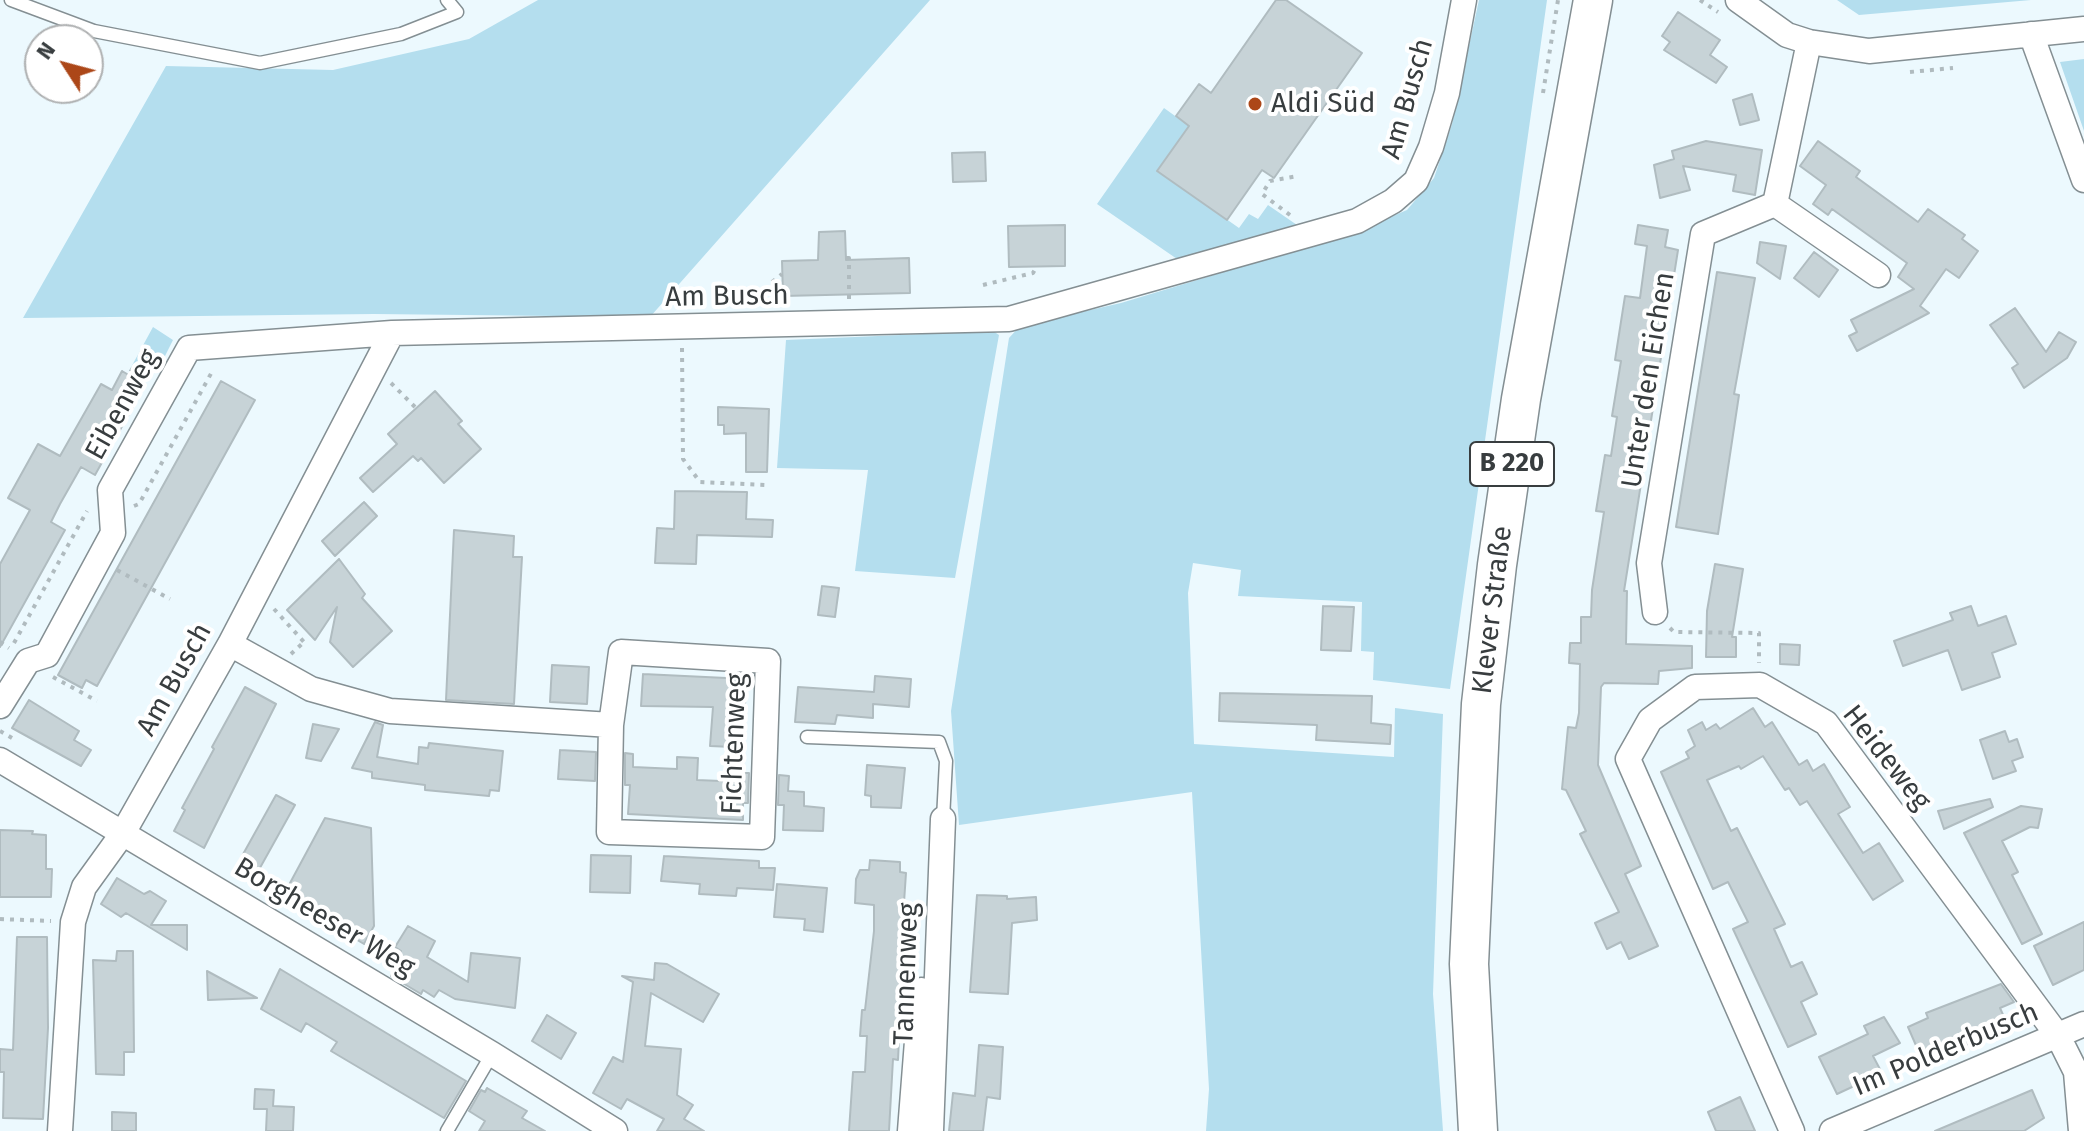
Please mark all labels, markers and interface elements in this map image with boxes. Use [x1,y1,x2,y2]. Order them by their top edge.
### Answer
north arrow [24,24,104,104]
street label: Am Busch [1375,35,1441,163]
text: N [31,37,61,65]
place label: Aldi Süd [1271,87,1375,121]
marker: Aldi Süd [1246,95,1264,113]
street label: Unter den Eichen [1615,270,1683,490]
street label: Am Busch [665,279,789,315]
street label: Eibenweg [79,344,167,466]
road number: B 220 [1470,442,1554,486]
street label: Klever Straße [1466,524,1520,696]
street label: Am Busch [130,618,220,742]
street label: Fichtenweg [716,673,754,815]
street label: Heideweg [1835,699,1937,817]
street label: Borgheeser Weg [228,851,420,985]
street label: Tannenweg [888,902,926,1046]
street label: Im Polderbusch [1848,996,2044,1104]

